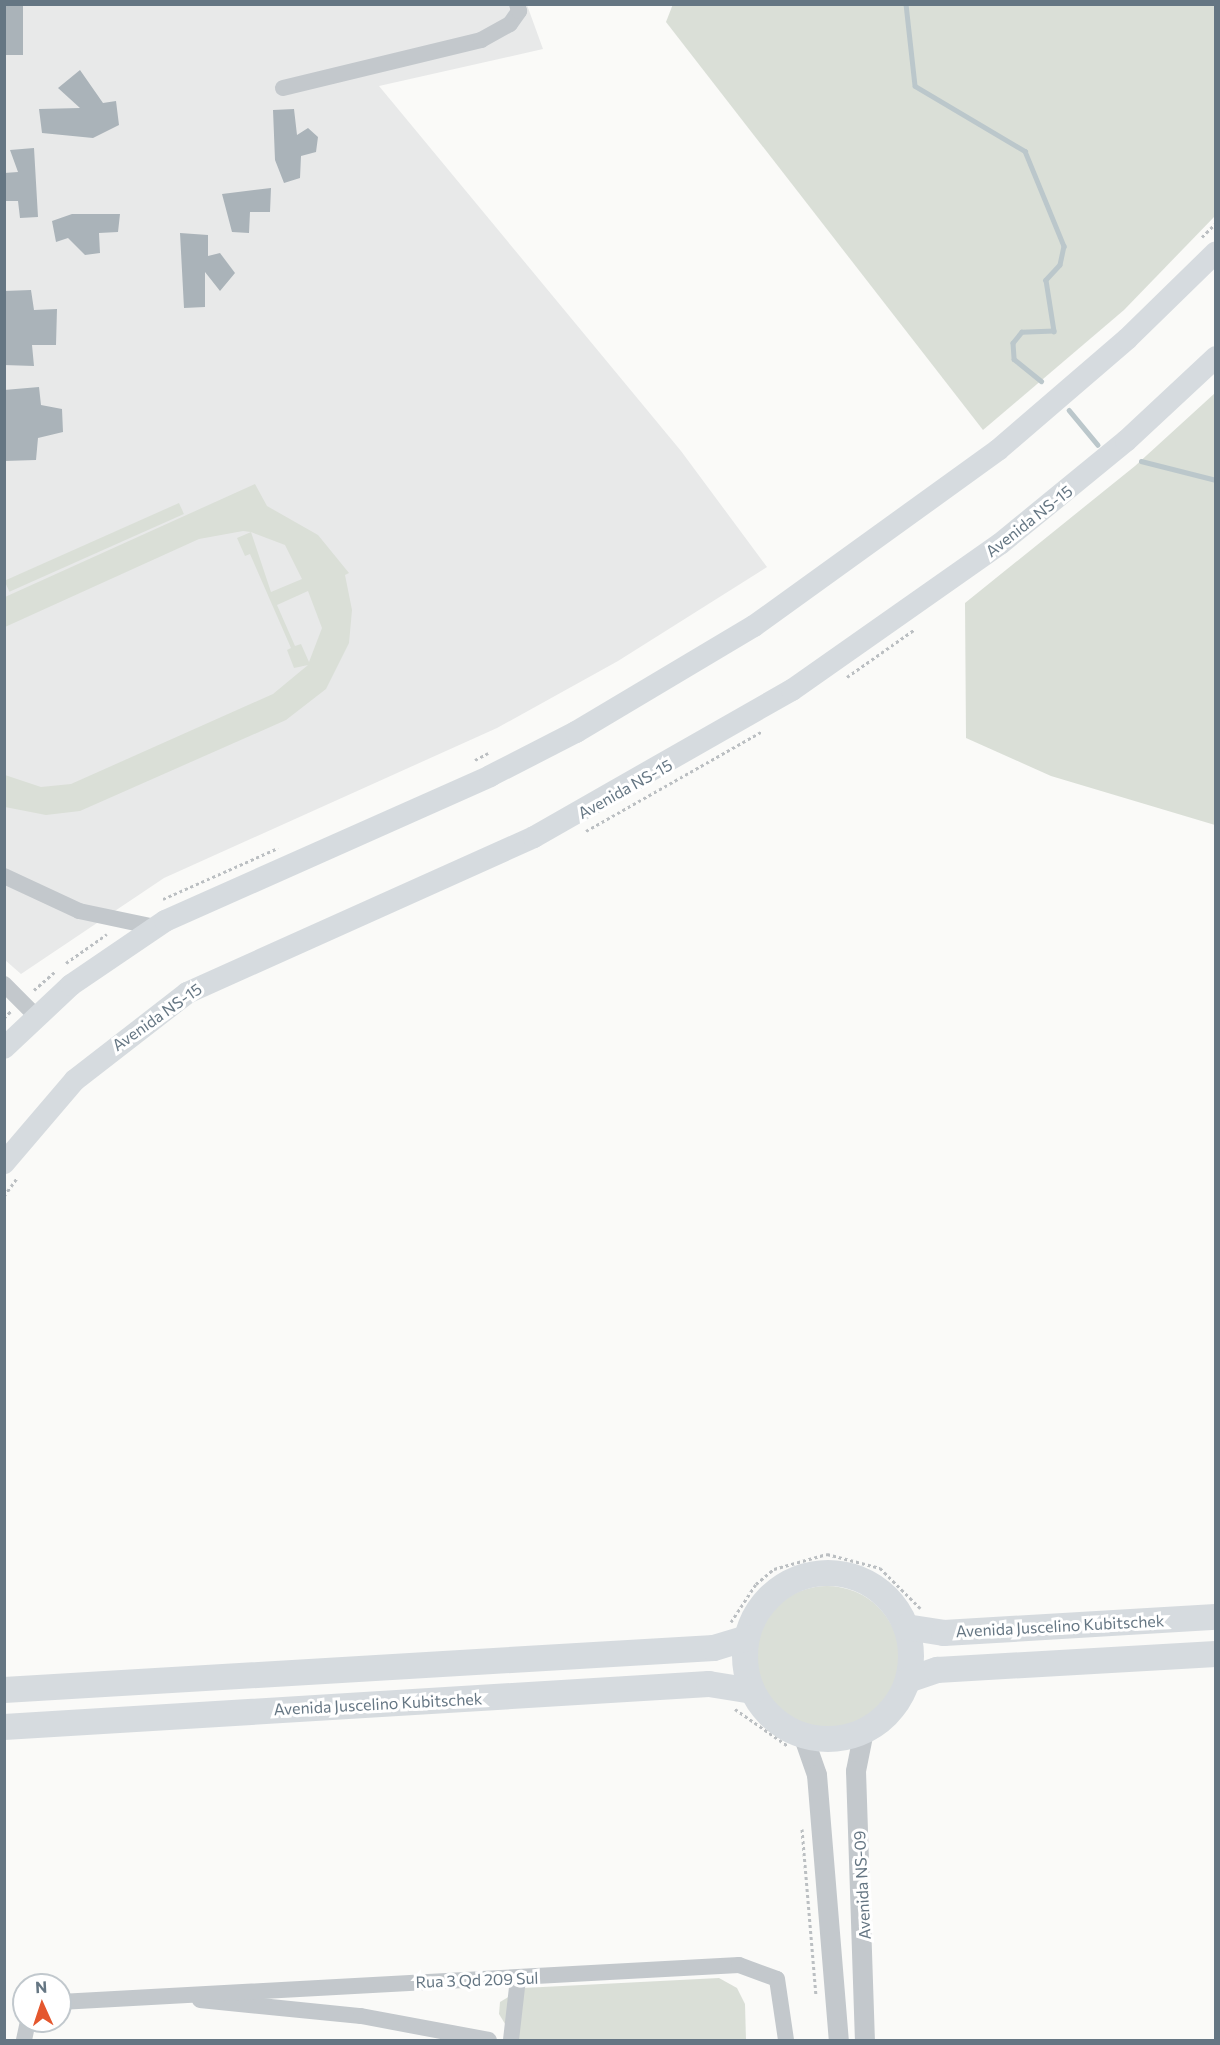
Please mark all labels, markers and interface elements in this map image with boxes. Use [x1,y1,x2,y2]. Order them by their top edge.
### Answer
street label: Avenida NS-15 [982,481,1076,561]
street label: Avenida NS-15 [574,755,676,823]
street label: Avenida NS-15 [108,979,206,1055]
street label: Avenida Juscelino Kubitschek [955,1611,1165,1641]
street label: Avenida Juscelino Kubitschek [273,1689,483,1719]
street label: Avenida NS-09 [850,1830,874,1940]
street label: Rua 3 Qd 209 Sul [415,1968,539,1992]
north arrow [12,1973,72,2033]
text: N [35,1977,48,1996]

